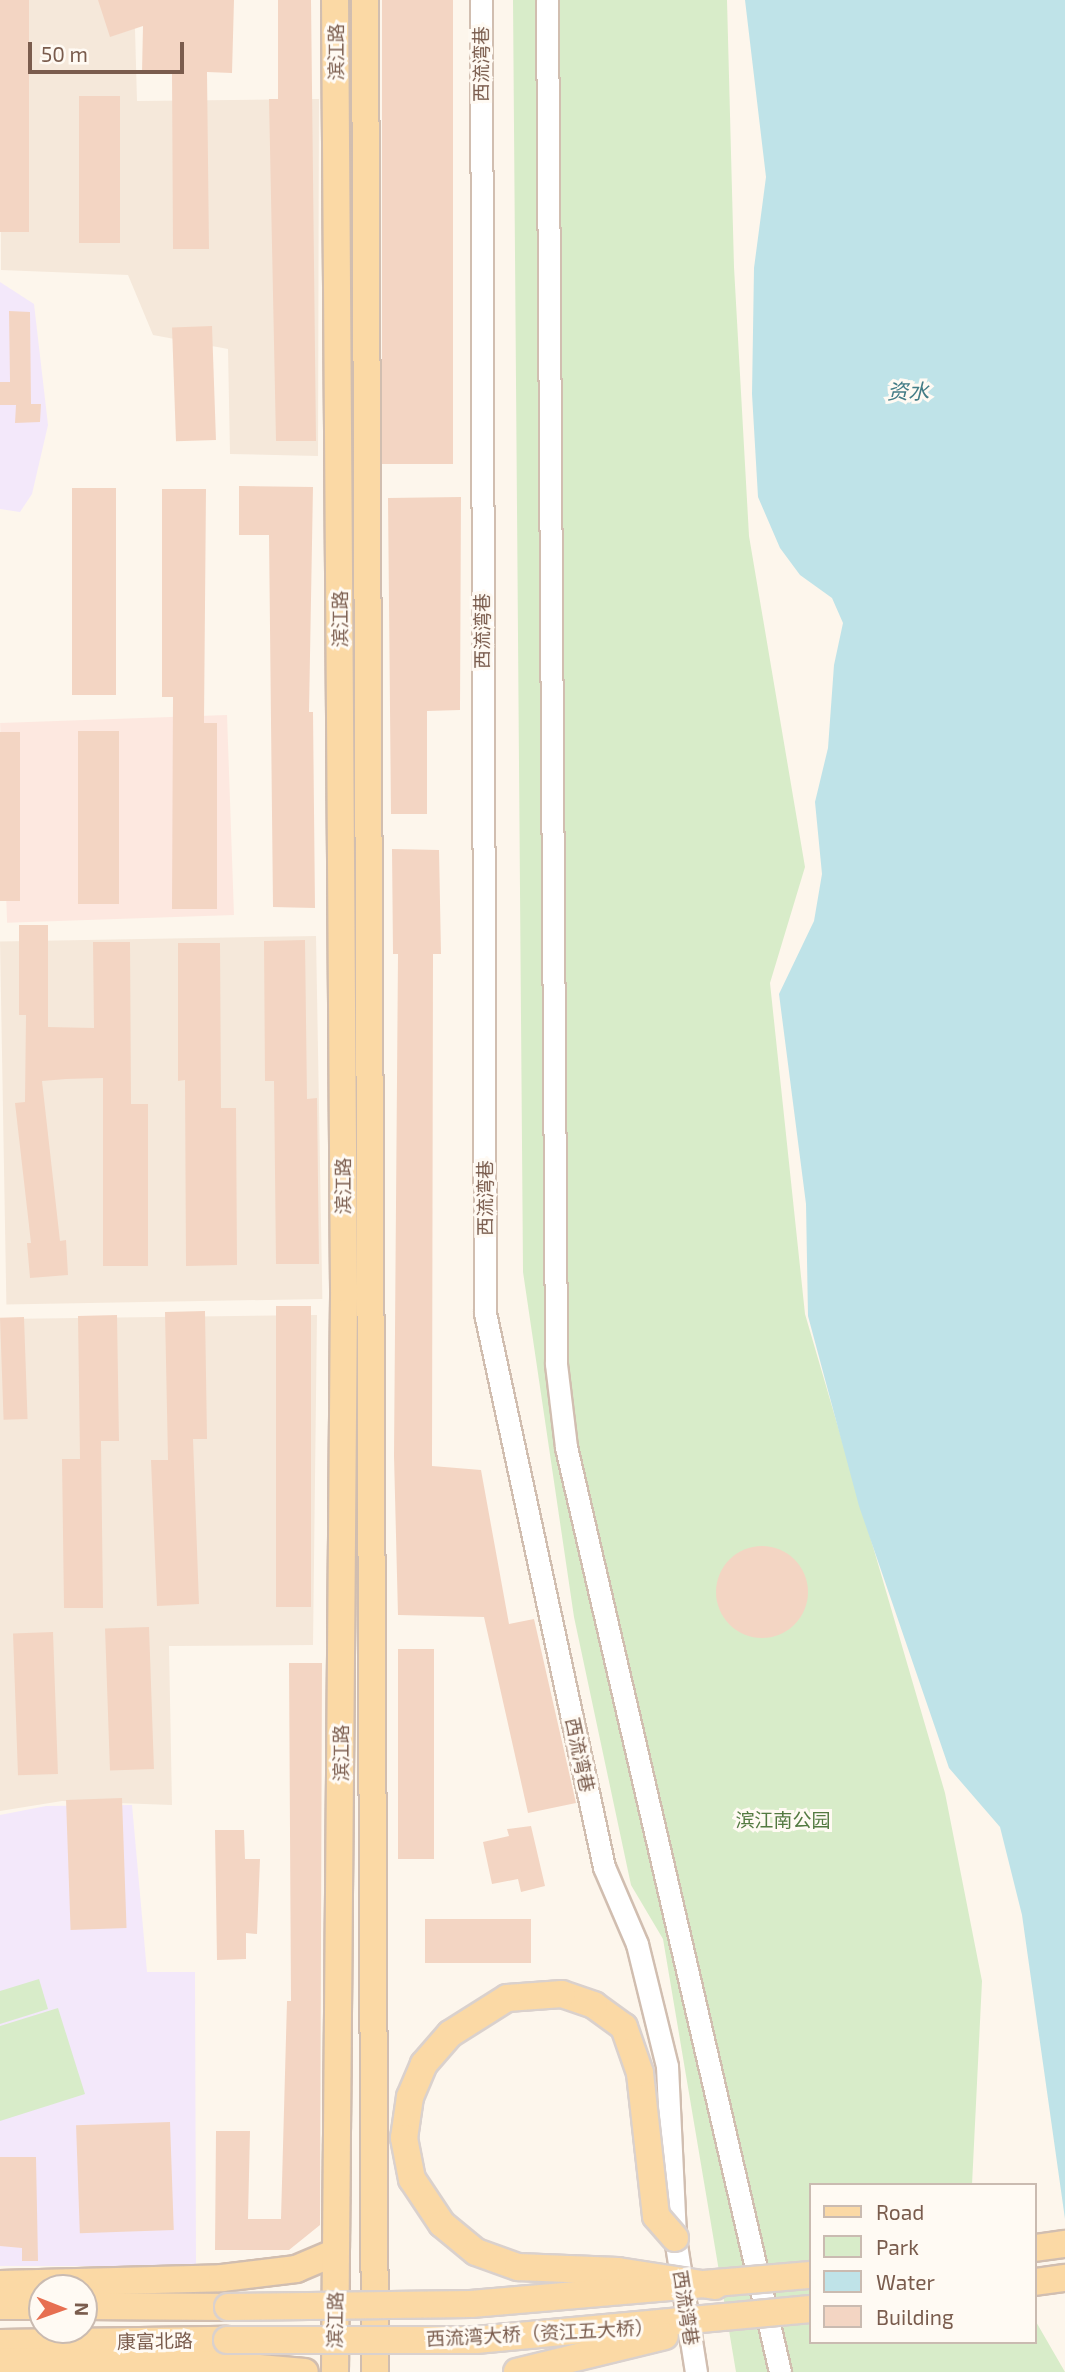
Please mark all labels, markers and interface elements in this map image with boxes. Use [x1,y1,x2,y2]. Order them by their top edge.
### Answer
street label: 滨江路 [325,24,347,80]
street label: 西流湾巷 [470,26,492,102]
scale bar [32,28,187,72]
text: 50 m [41,41,88,66]
water label: 资水 [887,378,929,404]
street label: 滨江路 [329,591,351,647]
street label: 西流湾巷 [471,593,493,669]
street label: 滨江路 [332,1158,354,1214]
street label: 西流湾巷 [474,1160,496,1236]
street label: 西流湾巷 [561,1715,599,1795]
street label: 滨江路 [330,1725,352,1781]
park label: 滨江南公园 [736,1809,830,1831]
legend [810,2183,1037,2344]
text: Road [876,2199,924,2224]
text: Park [876,2234,919,2259]
street label: 西流湾巷 [669,2269,703,2347]
text: Water [876,2269,935,2294]
north arrow [28,2274,98,2344]
street label: 滨江路 [323,2291,347,2349]
text: N [71,2302,94,2316]
text: Building [876,2304,954,2329]
street label: 西流湾大桥（资江五大桥） [426,2316,654,2350]
street label: 康富北路 [117,2329,193,2353]

